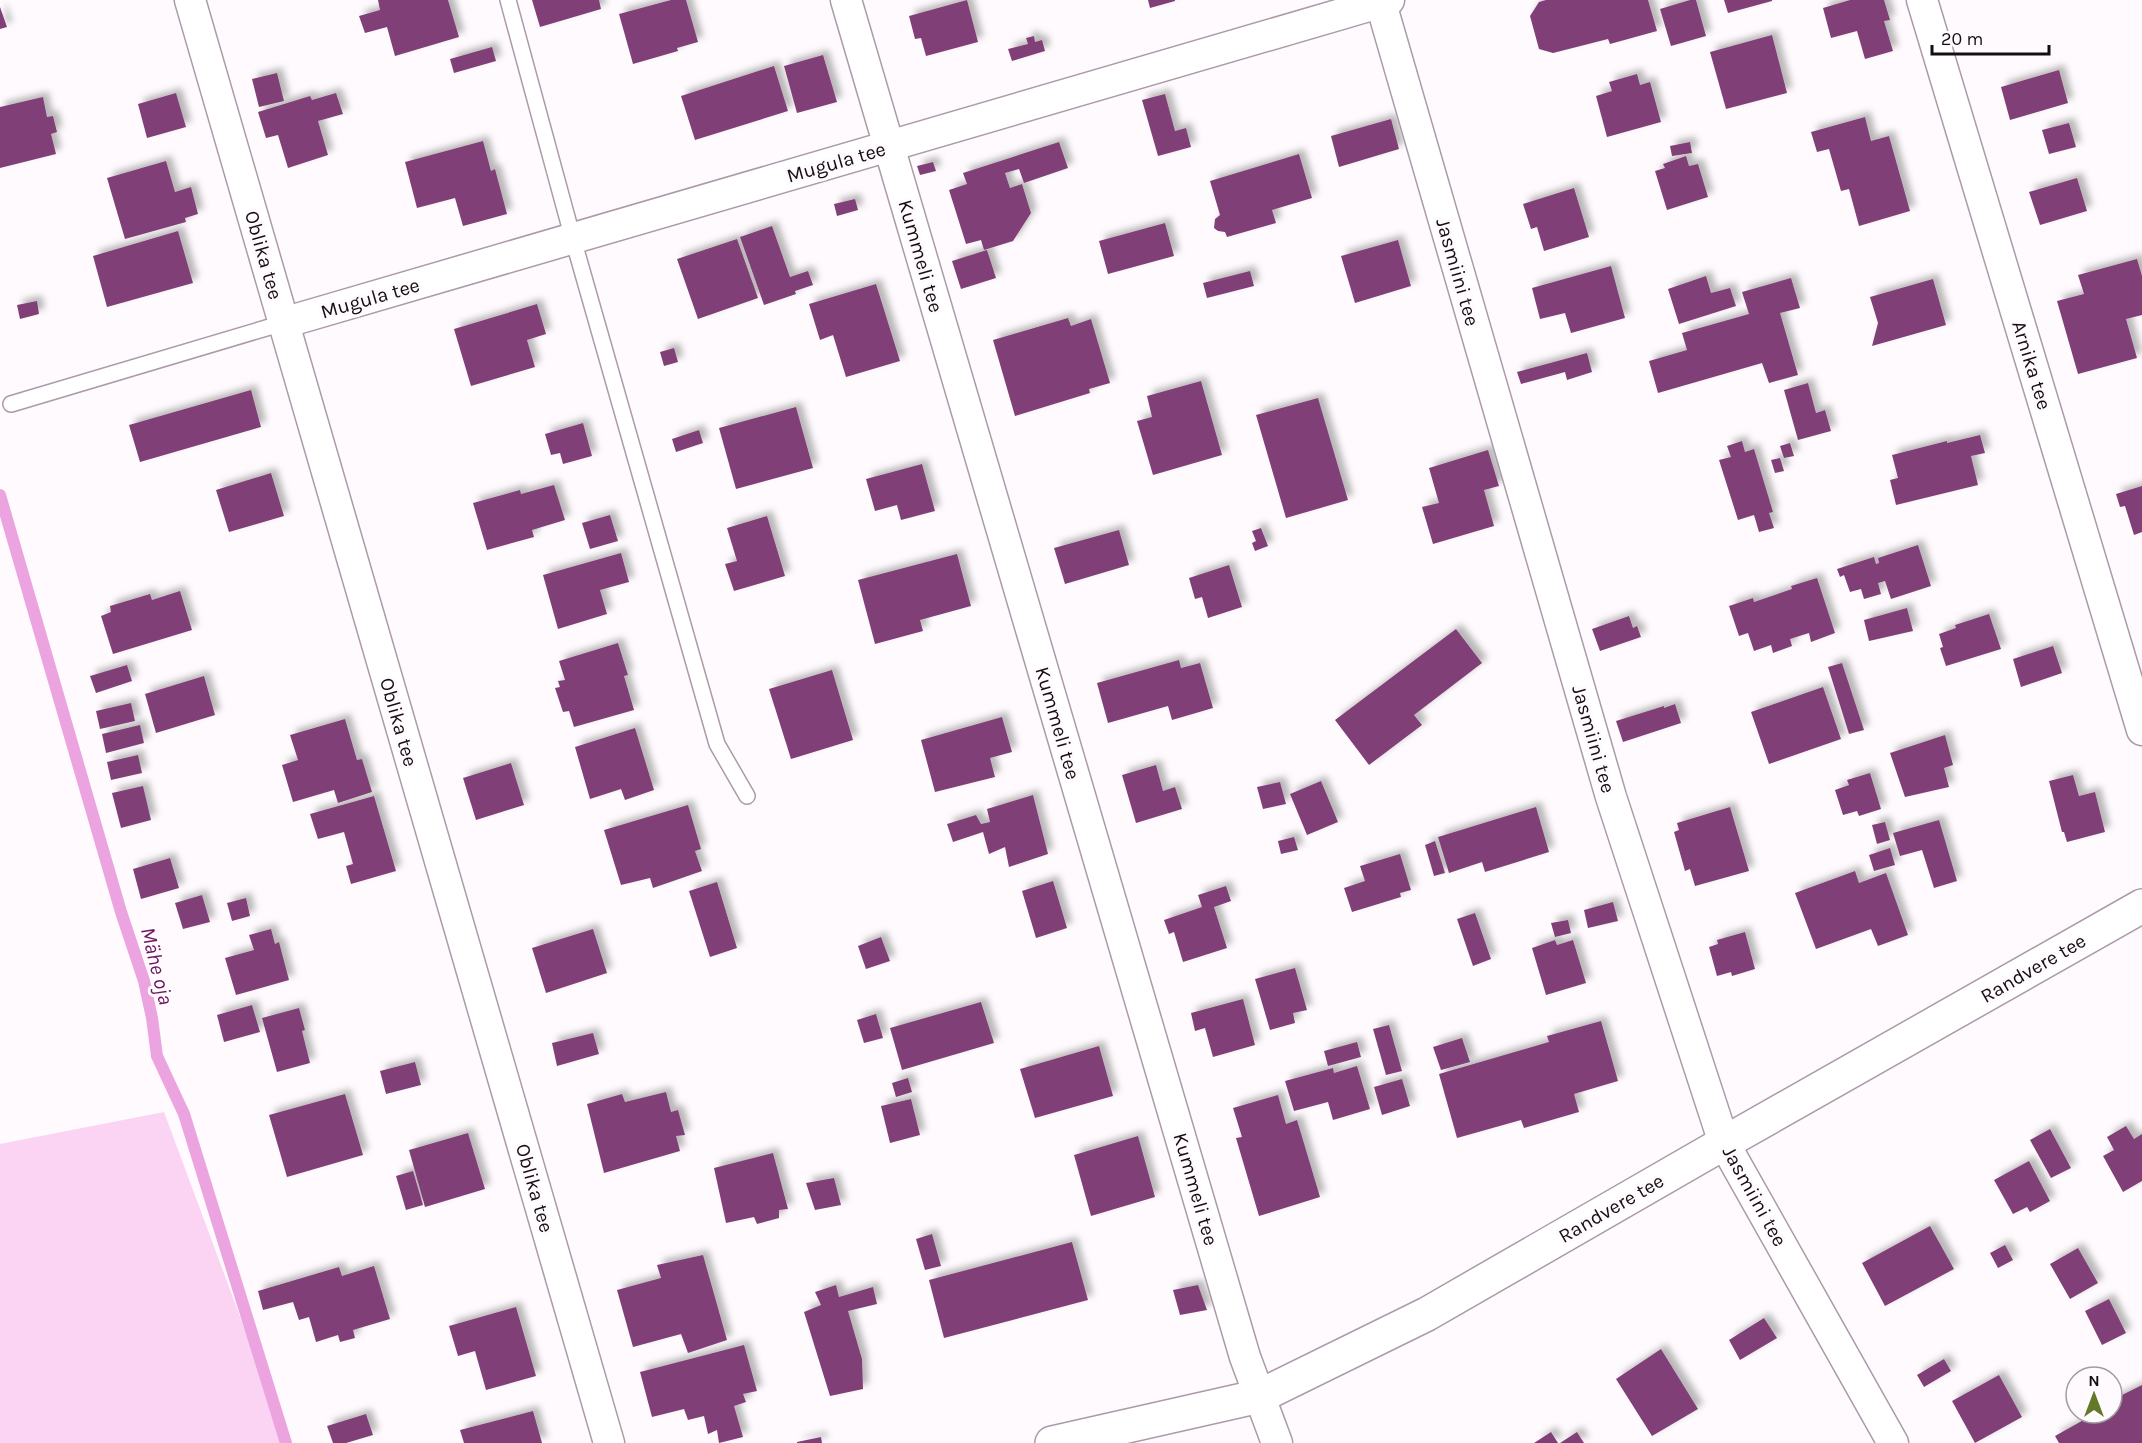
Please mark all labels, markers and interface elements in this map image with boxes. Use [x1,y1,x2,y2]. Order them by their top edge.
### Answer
scale bar [1932,18,2049,56]
text: 20 m [1941,28,1983,50]
street label: Mugula tee [784,137,888,188]
street label: Kummeli tee [893,197,948,315]
street label: Oblika tee [240,208,287,302]
street label: Jasmiini tee [1431,216,1484,329]
street label: Mugula tee [318,273,422,324]
street label: Arnika tee [2007,318,2056,412]
street label: Kummeli tee [1030,664,1085,782]
street label: Oblika tee [375,675,422,769]
street label: Jasmiini tee [1567,683,1620,796]
water label: Mähe oja [136,925,178,1007]
street label: Randvere tee [1976,929,2090,1008]
street label: Kummeli tee [1168,1130,1223,1248]
street label: Oblika tee [511,1141,558,1235]
street label: Jasmiini tee [1718,1142,1792,1250]
street label: Randvere tee [1554,1169,1668,1248]
north arrow [2064,1365,2124,1425]
text: N [2088,1371,2100,1390]

